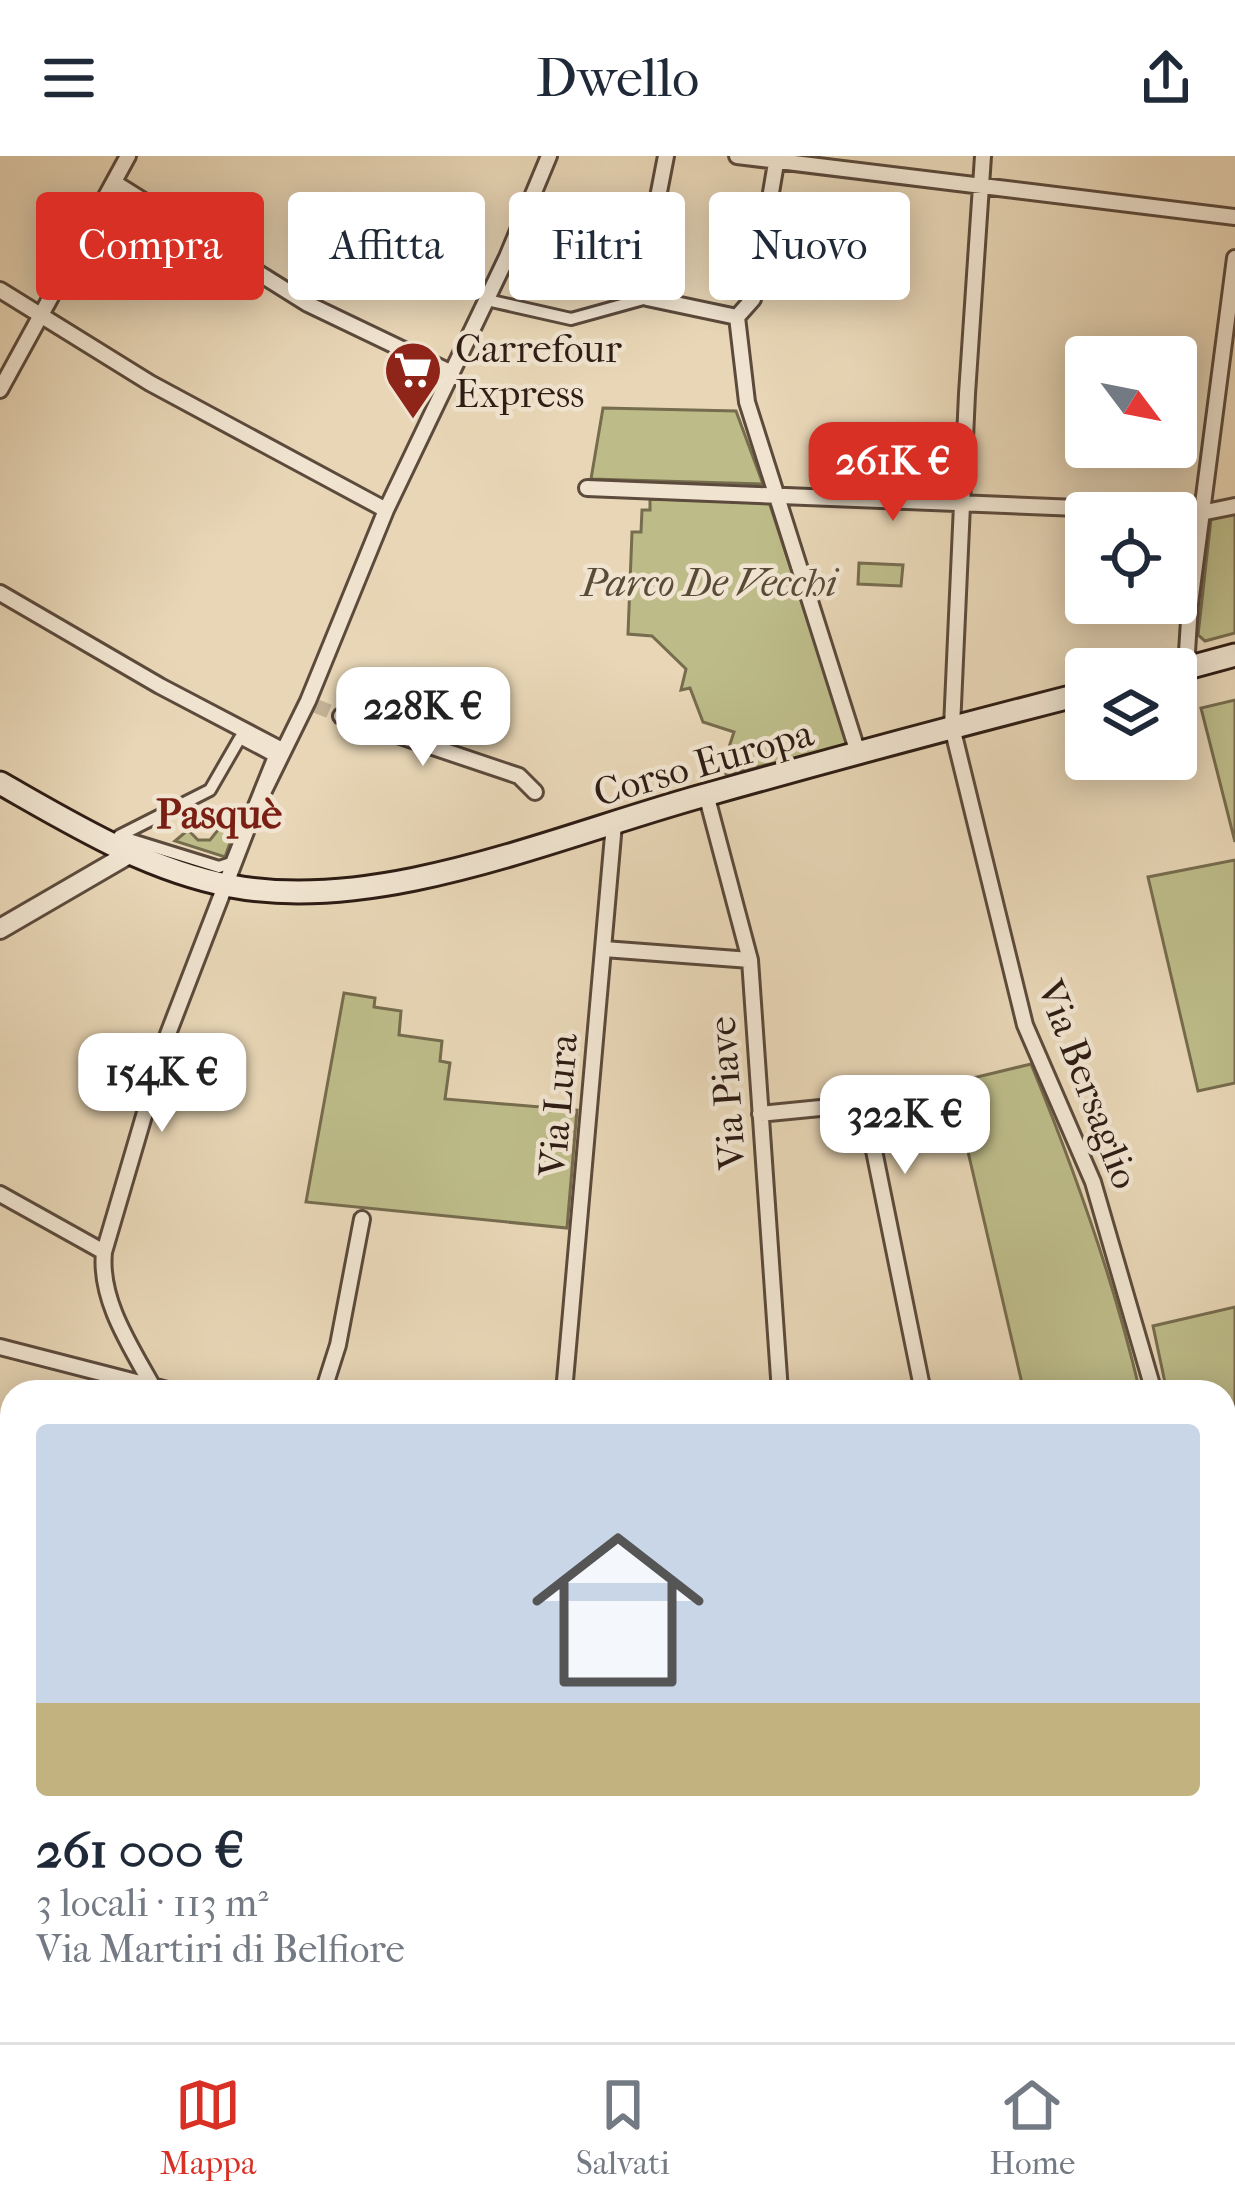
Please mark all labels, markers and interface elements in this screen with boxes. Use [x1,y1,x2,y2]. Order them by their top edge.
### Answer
icon: menu [36,45,102,111]
icon: share [1133,45,1199,111]
text: Dwello [536,47,699,110]
chip: Compra [36,192,264,300]
chip: Affitta [288,192,485,300]
chip: Filtri [509,192,685,300]
chip: Nuovo [709,192,910,300]
place label: Carrefour Express [455,326,622,417]
north arrow [1065,336,1197,468]
map controls [1065,336,1197,780]
supermarket icon: Carrefour Express [382,339,444,421]
pin: 261K € [795,422,991,524]
text: 261K € [836,438,950,484]
button: locate [1065,492,1197,624]
park label: Parco De Vecchi [579,560,840,606]
button: layers [1065,648,1197,780]
pin: 228K € [325,667,521,769]
text: 228K € [363,683,483,729]
street label: Corso Europa [588,709,819,816]
district label: Pasquè [156,790,282,839]
street label: Via Bersaglio [1027,973,1149,1195]
street label: Via Piave [699,1015,755,1172]
street label: Via Lura [529,1031,587,1179]
pin: 154K € [64,1033,260,1135]
text: 154K € [105,1049,219,1095]
pin: 322K € [807,1075,1003,1177]
text: 322K € [847,1091,963,1137]
icon: home [510,1502,726,1718]
text: 261 000 € [36,1820,244,1880]
text: 3 locali · 113 m² [36,1880,268,1926]
text: Via Martiri di Belfiore [36,1926,405,1972]
tab: Mappa [160,2072,256,2183]
tab: Salvati [576,2072,670,2183]
tab: Home [989,2072,1075,2183]

